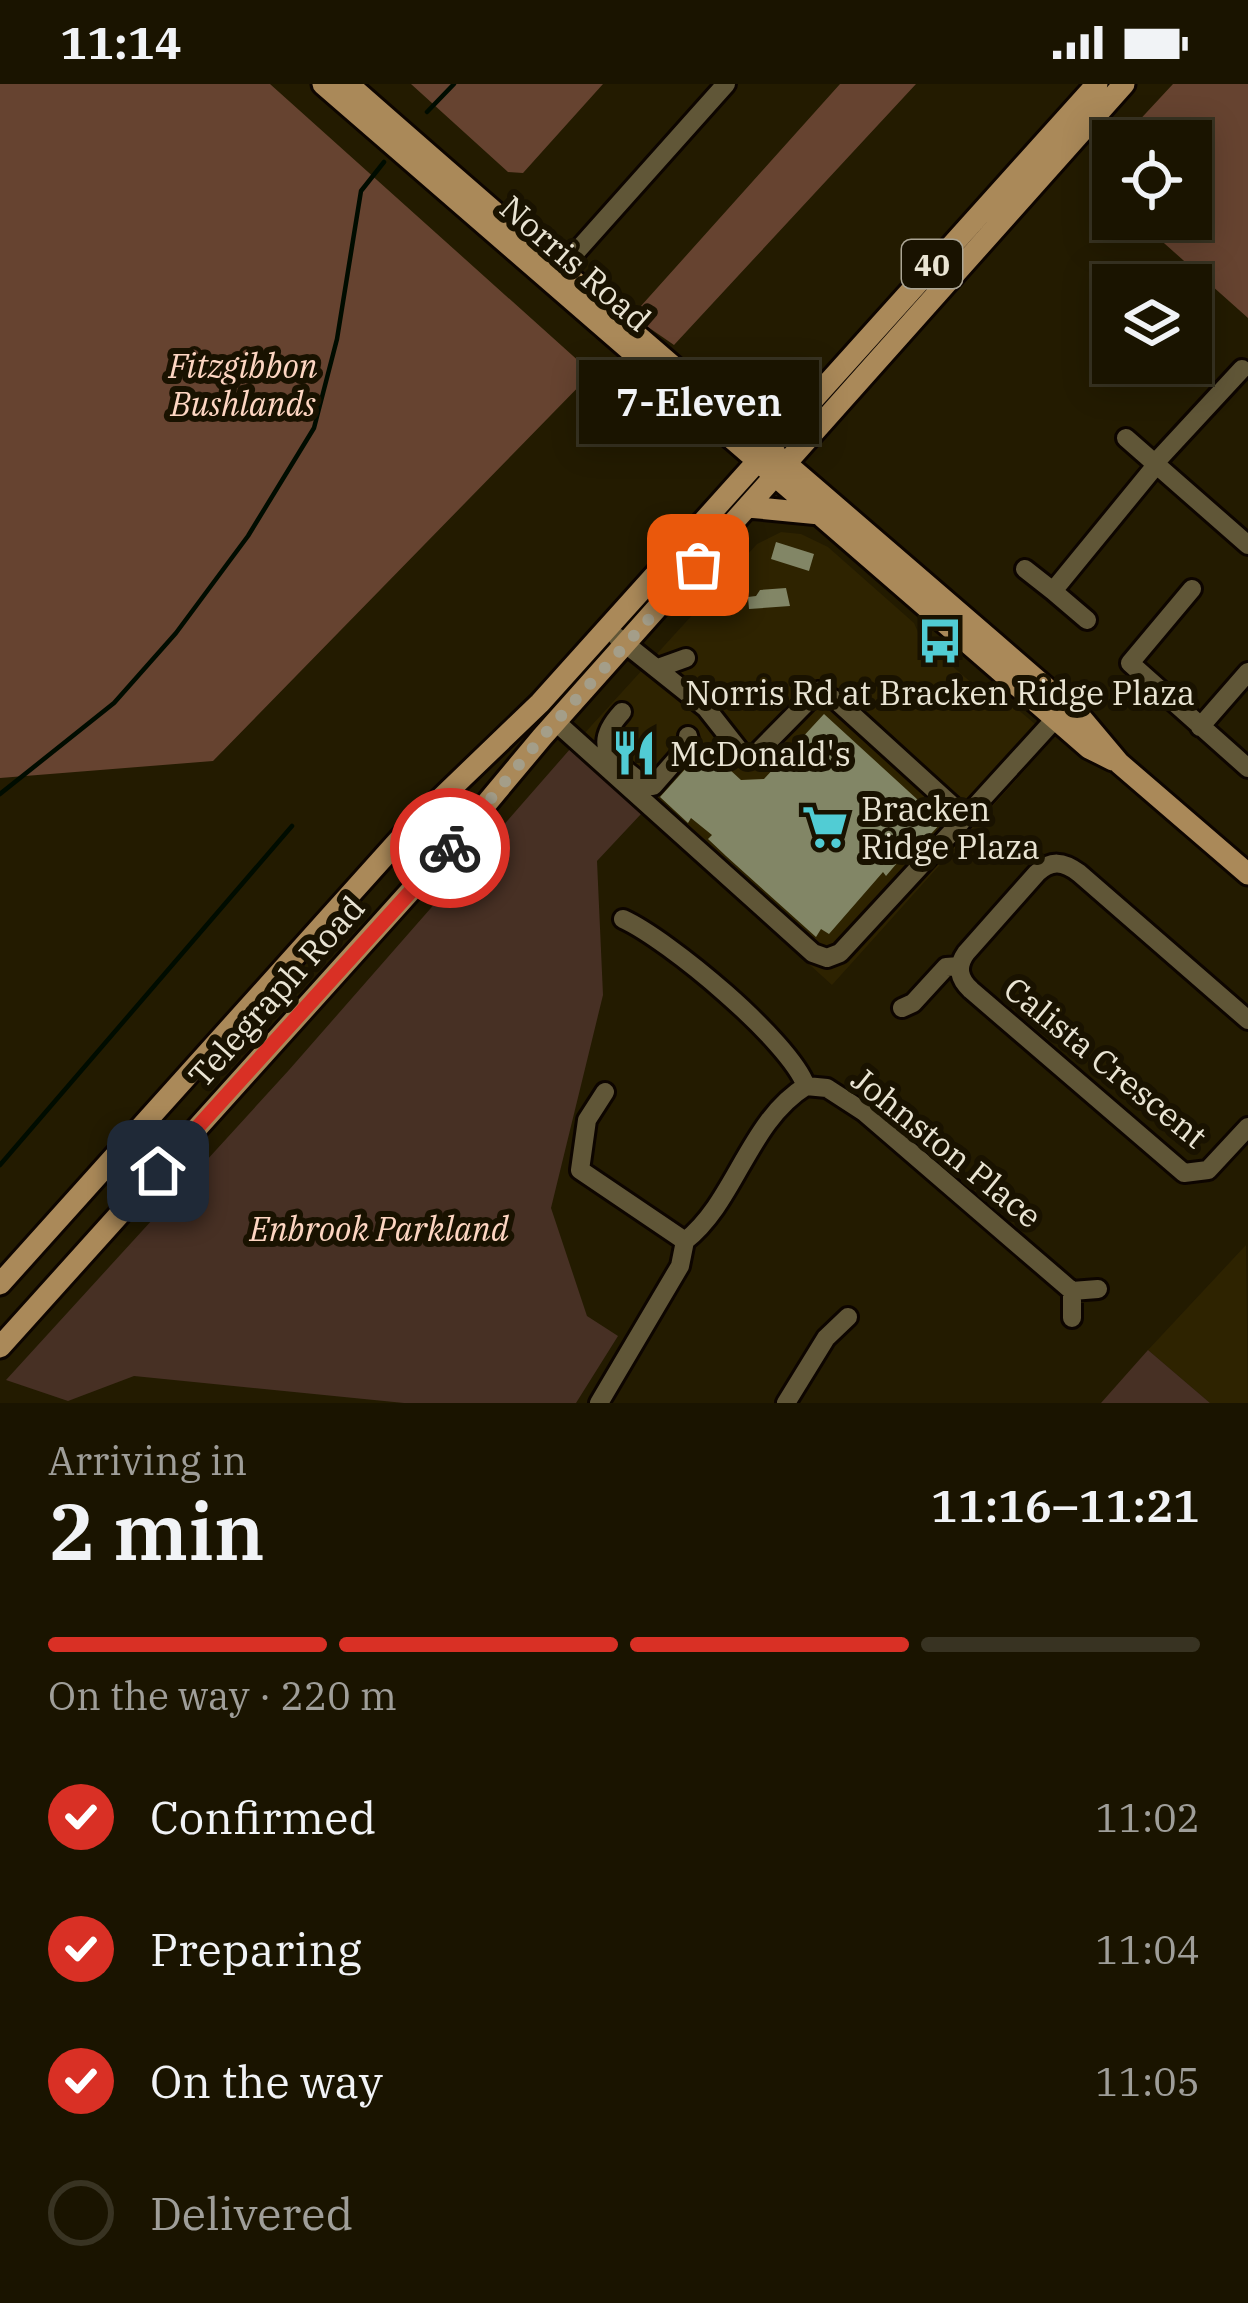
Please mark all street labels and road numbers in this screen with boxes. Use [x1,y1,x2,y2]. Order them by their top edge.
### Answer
street label: Norris Road [492,186,660,340]
road number: 40 [902,240,962,288]
street label: Telegraph Road [179,886,373,1096]
street label: Calista Crescent [996,967,1216,1157]
street label: Johnston Place [843,1057,1051,1237]

